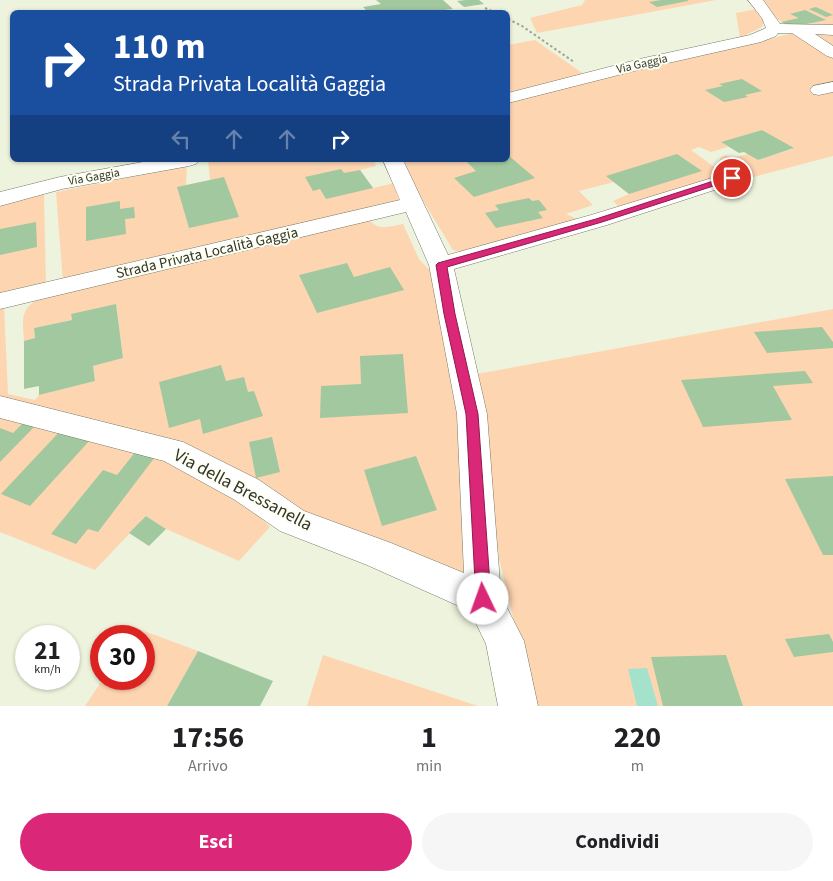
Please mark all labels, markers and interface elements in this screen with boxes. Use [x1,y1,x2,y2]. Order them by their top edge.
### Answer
text: 110 m [113,22,205,72]
icon: right [30,30,95,95]
street label: Via Gaggia [615,50,669,78]
text: Strada Privata Località Gaggia [113,68,386,100]
icon: left [167,125,195,153]
icon: ahead [220,125,248,153]
icon: ahead [273,125,301,153]
icon: right [326,125,354,153]
pin [711,157,753,199]
street label: Via Gaggia [67,164,121,190]
icon: arrive [718,164,746,192]
street label: Strada Privata Località Gaggia [114,222,300,284]
street label: Via della Bressanella [169,443,317,537]
position arrow [456,572,508,624]
speed limit sign: 30 [90,625,155,690]
text: 21 [34,633,61,669]
text: km/h [34,661,61,678]
text: 17:56 [172,716,244,759]
text: 1 [421,716,437,759]
text: 220 [614,716,661,759]
text: Arrivo [188,755,228,777]
text: min [416,755,442,777]
text: m [631,755,644,777]
button: Esci [20,813,412,871]
button: Condividi [422,813,813,871]

